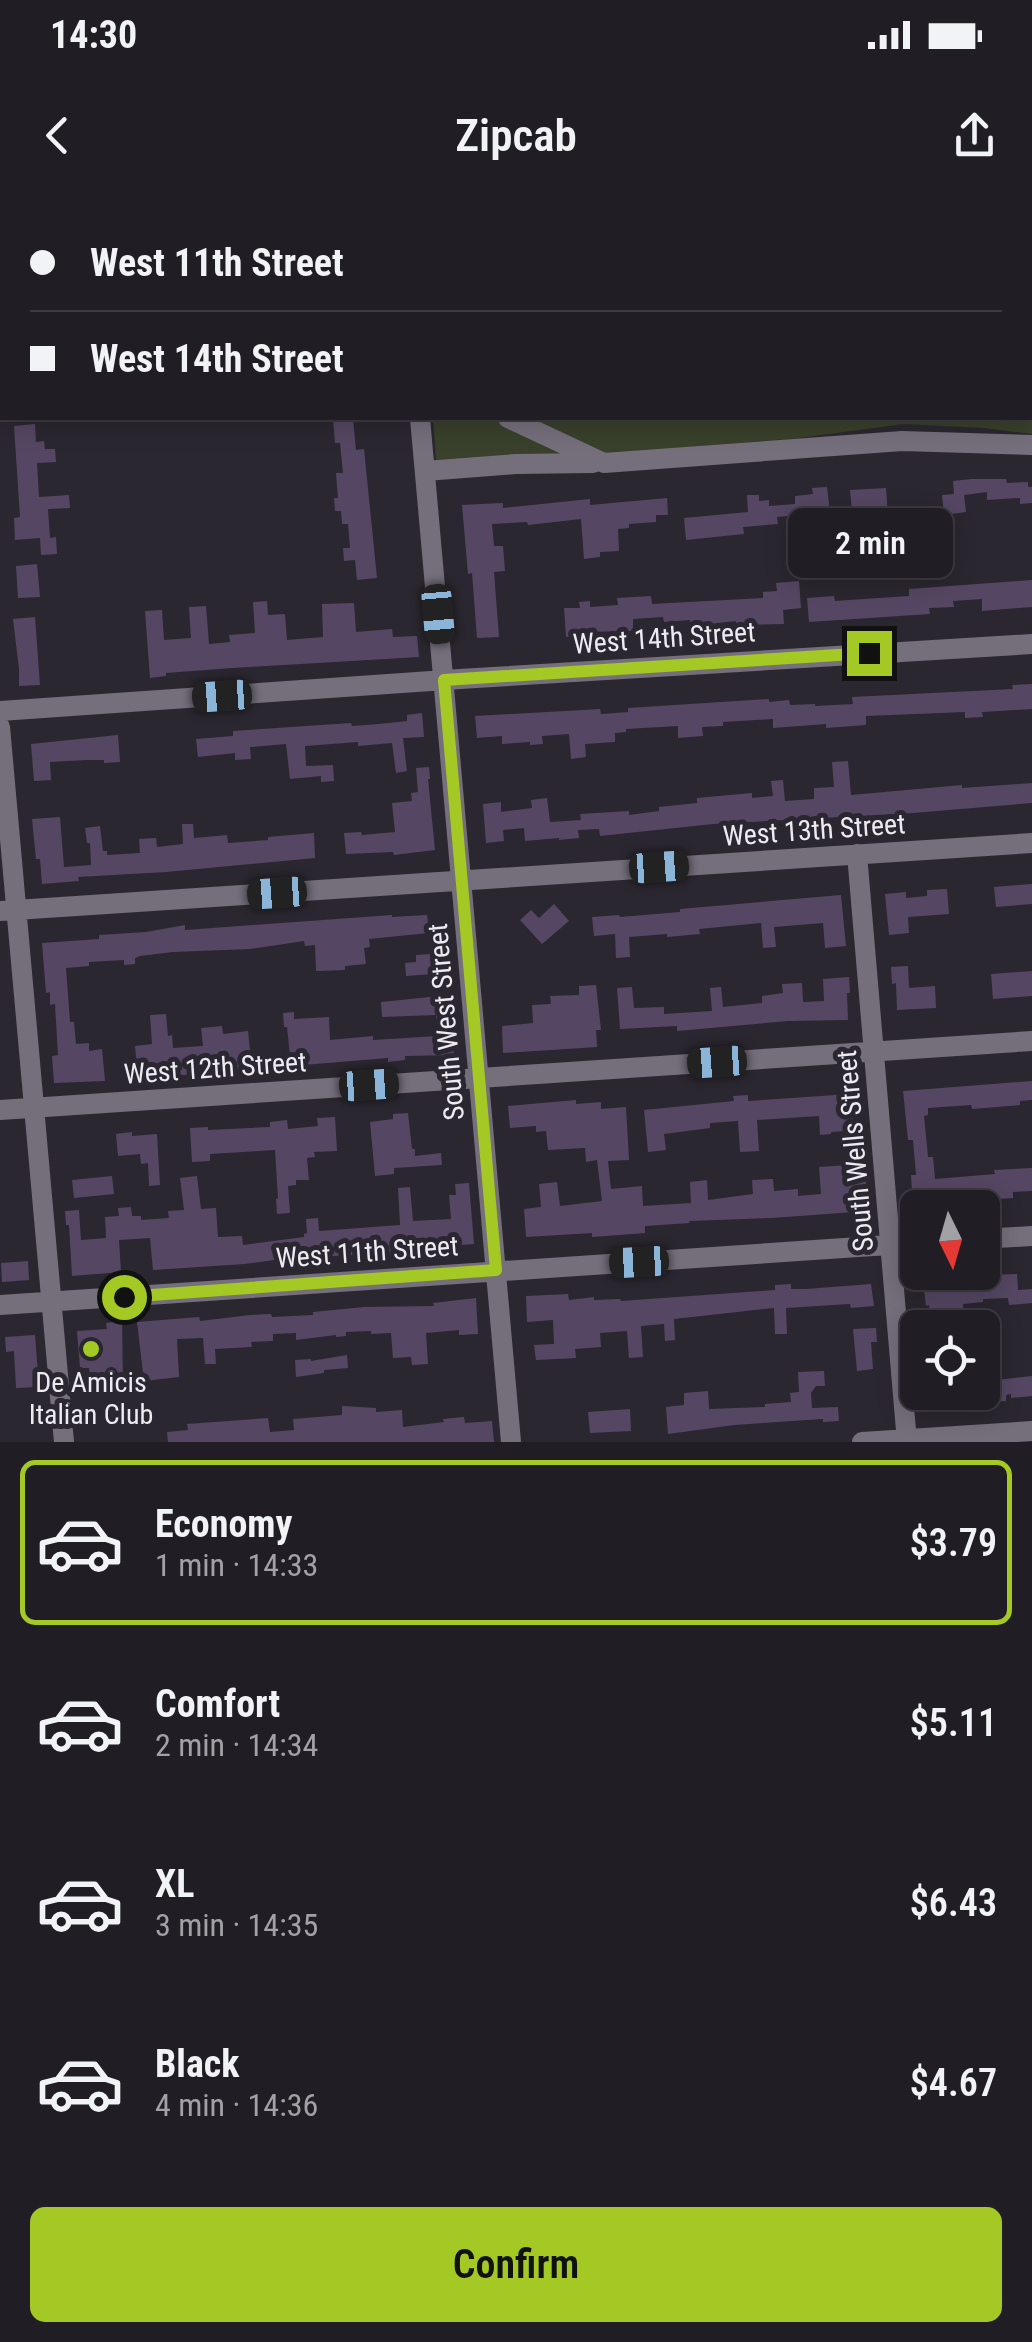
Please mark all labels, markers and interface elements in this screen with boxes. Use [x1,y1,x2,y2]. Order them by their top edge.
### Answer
text: 14:30 [50,13,137,57]
icon: back [30,108,85,163]
icon: share [947,108,1002,163]
text: Zipcab [455,109,577,162]
text: West 11th Street [90,241,344,285]
text: West 14th Street [90,337,344,381]
callout: 2 min [786,508,952,578]
text: 2 min [835,524,906,562]
car [420,583,456,645]
street label: West 14th Street [572,615,756,661]
route end [847,631,892,676]
car [191,679,253,713]
street label: West 13th Street [722,807,906,853]
car [628,850,690,884]
car [246,876,308,910]
street label: South West Street [421,922,471,1122]
street label: West 12th Street [123,1045,307,1091]
car [686,1045,748,1079]
street label: South Wells Street [830,1049,880,1253]
car [338,1068,400,1102]
north arrow [900,1190,1000,1290]
map controls [900,1190,1000,1410]
street label: West 11th Street [275,1229,459,1275]
car [608,1245,670,1279]
route start [102,1275,147,1320]
button: locate [900,1310,1000,1410]
marker: De Amicis Italian Club [80,1338,102,1360]
place label: De Amicis Italian Club [29,1366,153,1431]
icon: car [35,1498,125,1588]
text: Economy [155,1502,292,1546]
text: $3.79 [910,1521,997,1565]
text: 1 min · 14:33 [155,1546,318,1584]
icon: car [35,1678,125,1768]
text: Comfort [155,1682,280,1726]
text: $5.11 [910,1701,997,1745]
text: 2 min · 14:34 [155,1726,318,1764]
icon: car [35,1858,125,1948]
text: XL [155,1862,194,1906]
text: $6.43 [910,1881,997,1925]
text: 3 min · 14:35 [155,1906,318,1944]
icon: car [35,2038,125,2128]
text: Black [155,2042,239,2086]
text: $4.67 [910,2061,997,2105]
text: 4 min · 14:36 [155,2086,318,2124]
button: Confirm [30,2207,1002,2322]

